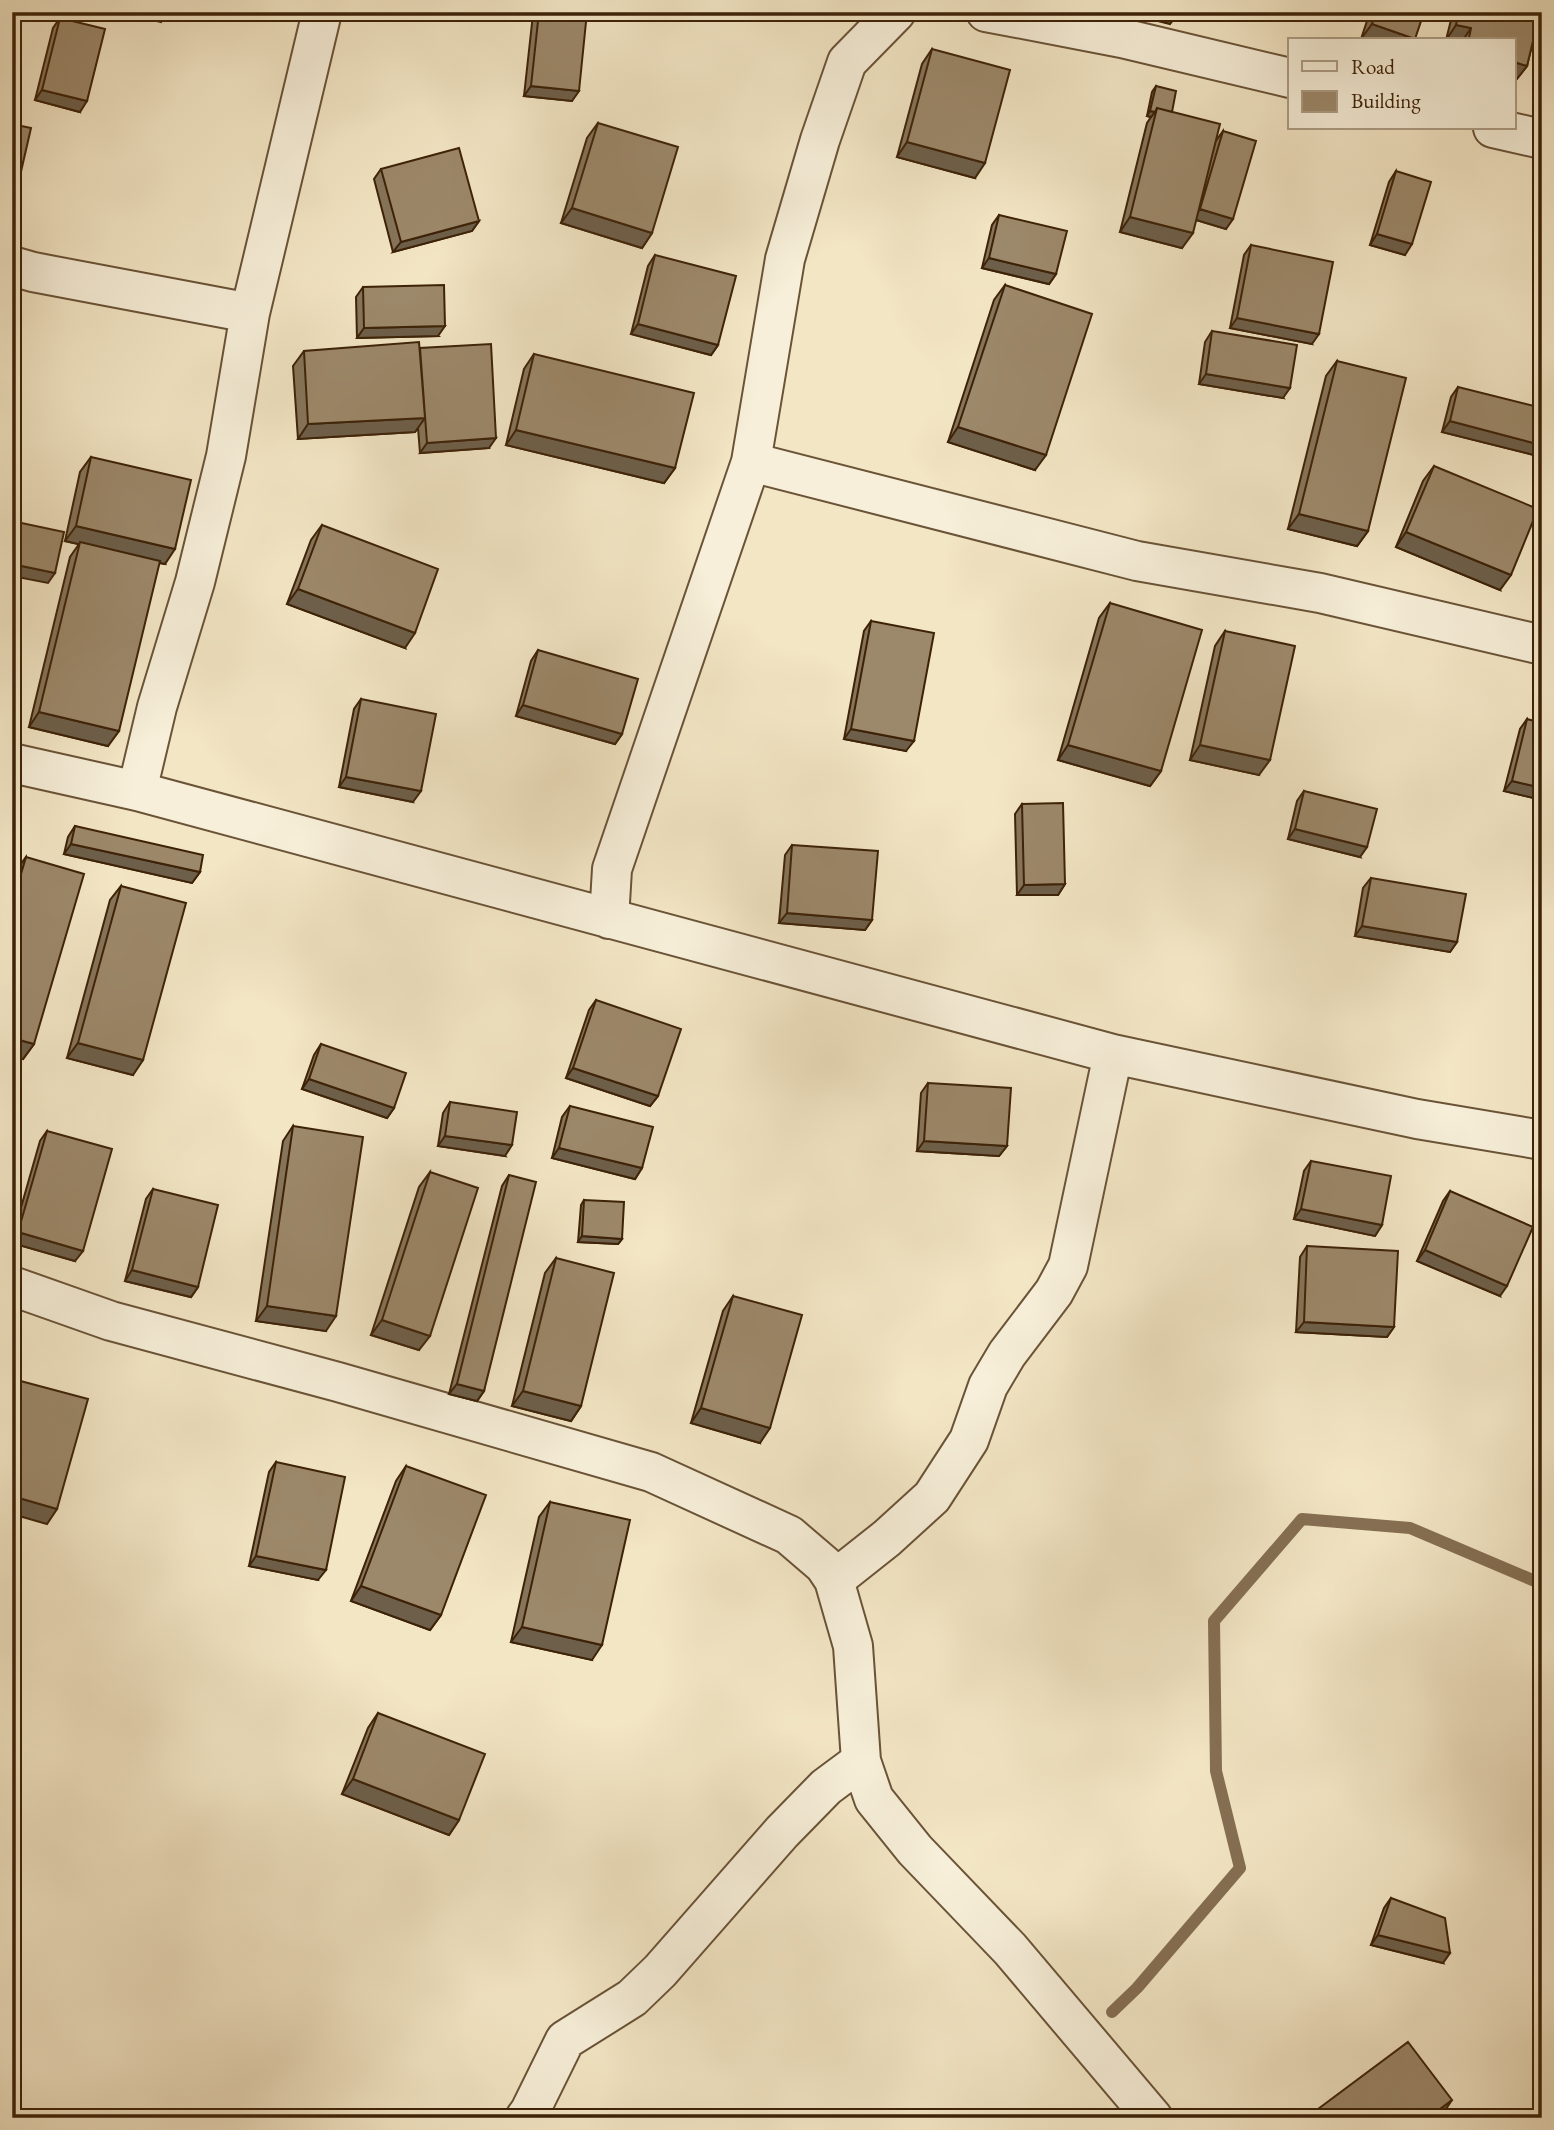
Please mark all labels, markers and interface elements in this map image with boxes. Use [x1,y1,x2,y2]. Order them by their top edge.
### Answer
legend [1288,38,1516,130]
text: Road [1351,53,1395,80]
text: Building [1351,87,1421,114]

